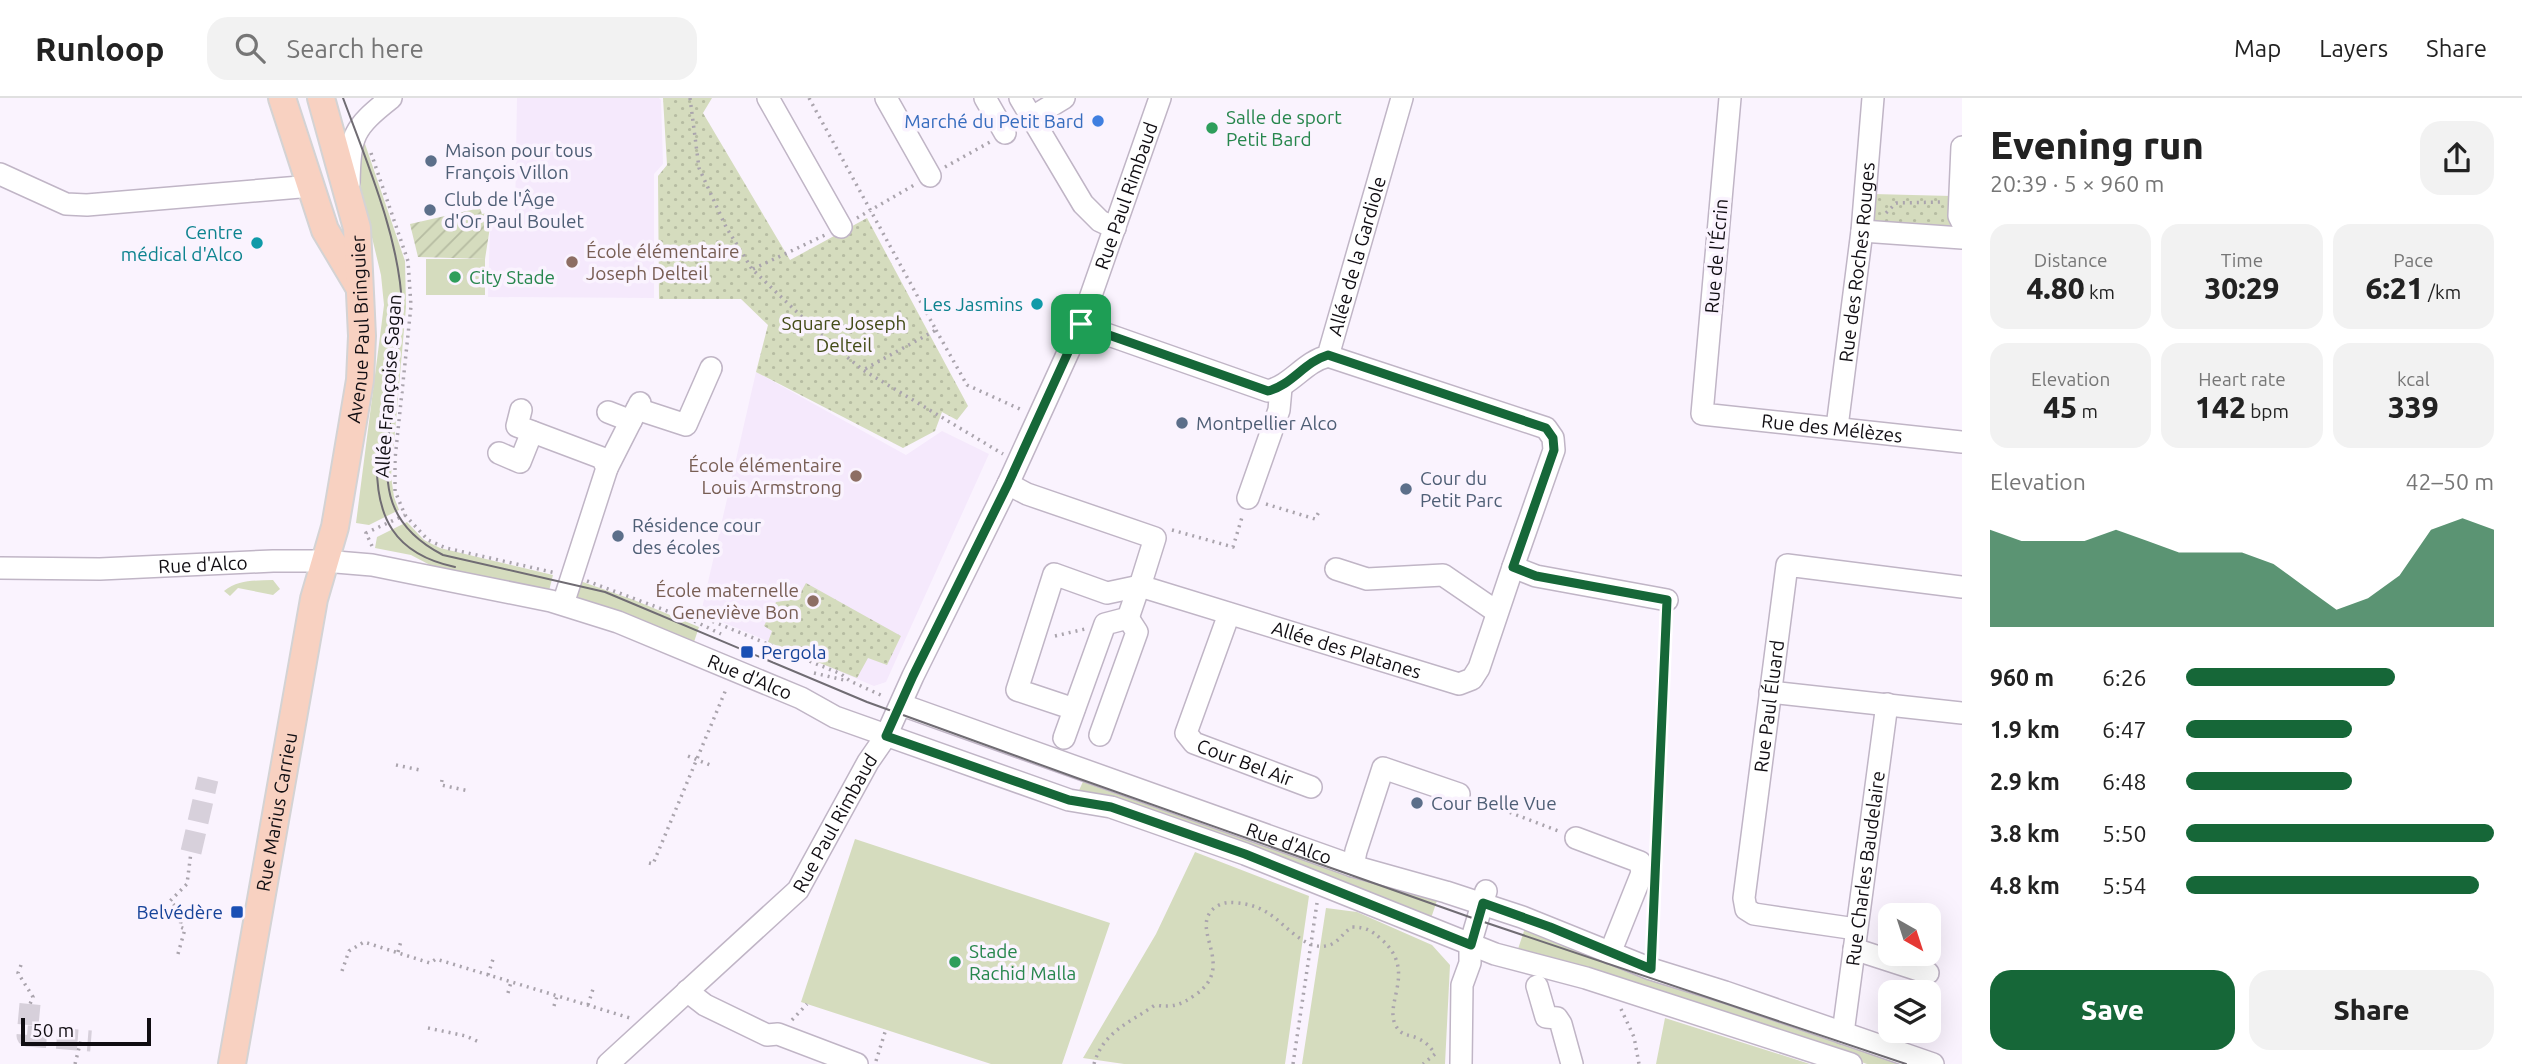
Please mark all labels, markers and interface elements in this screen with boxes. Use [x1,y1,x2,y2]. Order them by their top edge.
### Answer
search box [207,17,697,80]
icon: search [231,29,269,67]
text: Runloop [35,30,165,67]
text: Search here [287,34,424,63]
text: Map [2234,35,2281,62]
text: Layers [2319,35,2388,62]
text: Share [2426,35,2487,62]
place label: Salle de sport Petit Bard [1226,106,1342,150]
place label: Marché du Petit Bard [904,110,1084,132]
marker: Marché du Petit Bard [1090,113,1106,129]
street label: Rue Paul Rimbaud [1090,119,1162,272]
marker: Salle de sport Petit Bard [1204,120,1220,136]
button: share [2420,121,2494,195]
text: Evening run [1990,124,2204,166]
place label: Maison pour tous François Villon [445,139,593,183]
marker: Maison pour tous François Villon [423,153,439,169]
street label: Rue des Roches Rouges [1834,161,1879,363]
text: 20:39 · 5 × 960 m [1990,171,2164,196]
street label: Allée de la Gardiole [1323,174,1390,338]
place label: Club de l'Âge d'Or Paul Boulet [444,188,584,232]
street label: Rue de l'Écrin [1700,198,1732,314]
marker: Club de l'Âge d'Or Paul Boulet [422,202,438,218]
place label: Centre médical d'Alco [121,221,243,265]
marker: Centre médical d'Alco [249,235,265,251]
street label: Avenue Paul Bringuier [342,235,373,425]
place label: École élémentaire Joseph Delteil [586,240,740,284]
text: Distance [2034,249,2107,271]
text: Time [2221,249,2263,271]
text: Pace [2393,249,2433,271]
marker: École élémentaire Joseph Delteil [564,254,580,270]
place label: City Stade [469,266,555,288]
marker: City Stade [447,269,463,285]
text: 4.80 [2026,271,2085,305]
text: 30:29 [2204,271,2280,305]
text: 6:21 [2366,271,2424,305]
text: km [2085,281,2115,303]
text: /km [2424,281,2461,303]
street label: Allée Françoise Sagan [371,293,405,479]
place label: Les Jasmins [923,293,1023,315]
pin [1051,294,1111,354]
marker: Les Jasmins [1029,296,1045,312]
icon: arrive [1062,305,1100,343]
park label: Square Joseph Delteil [782,312,906,356]
text: Elevation [2031,368,2110,390]
text: Heart rate [2198,368,2286,390]
text: kcal [2397,368,2430,390]
text: 45 [2043,390,2077,424]
text: 142 [2195,390,2246,424]
text: 339 [2388,390,2439,424]
text: m [2077,400,2098,422]
text: bpm [2246,400,2289,422]
street label: Rue des Mélèzes [1760,409,1904,447]
place label: Montpellier Alco [1196,412,1337,434]
marker: Montpellier Alco [1174,415,1190,431]
place label: École élémentaire Louis Armstrong [688,454,842,498]
place label: Cour du Petit Parc [1420,467,1503,511]
marker: École élémentaire Louis Armstrong [848,468,864,484]
text: Elevation [1990,469,2086,494]
text: 42–50 m [2406,469,2494,494]
marker: Cour du Petit Parc [1398,481,1414,497]
place label: Résidence cour des écoles [632,514,761,558]
marker: Résidence cour des écoles [610,528,626,544]
street label: Rue d'Alco [158,551,248,577]
place label: École maternelle Geneviève Bon [656,579,799,623]
marker: École maternelle Geneviève Bon [805,593,821,609]
street label: Allée des Platanes [1269,616,1424,683]
street label: Rue Paul Éluard [1749,639,1788,774]
place label: Pergola [761,641,826,663]
marker: Pergola [739,644,755,660]
street label: Rue d'Alco [704,650,795,704]
text: 960 m [1990,665,2054,690]
text: 6:26 [2102,665,2147,690]
text: 1.9 km [1990,717,2060,742]
text: 6:47 [2102,717,2147,742]
street label: Rue Marius Carrieu [252,731,301,893]
street label: Cour Bel Air [1194,734,1296,790]
street label: Rue Paul Rimbaud [788,749,881,896]
text: 2.9 km [1990,769,2060,794]
text: 6:48 [2102,769,2147,794]
street label: Rue Charles Baudelaire [1841,770,1889,967]
place label: Cour Belle Vue [1431,792,1557,814]
marker: Cour Belle Vue [1409,795,1425,811]
street label: Rue d'Alco [1243,818,1335,869]
text: 3.8 km [1990,821,2060,846]
text: 5:50 [2102,821,2147,846]
text: 4.8 km [1990,873,2060,898]
text: 5:54 [2102,873,2147,898]
place label: Belvédère [136,901,223,923]
north arrow [1878,903,1941,966]
map controls [1878,903,1941,1043]
marker: Belvédère [229,904,245,920]
place label: Stade Rachid Malla [969,940,1076,984]
marker: Stade Rachid Malla [947,954,963,970]
button: Save [1990,970,2235,1050]
button: Share [2249,970,2494,1050]
button: layers [1878,980,1941,1043]
scale bar [21,1015,150,1047]
text: 50 m [32,1019,74,1041]

